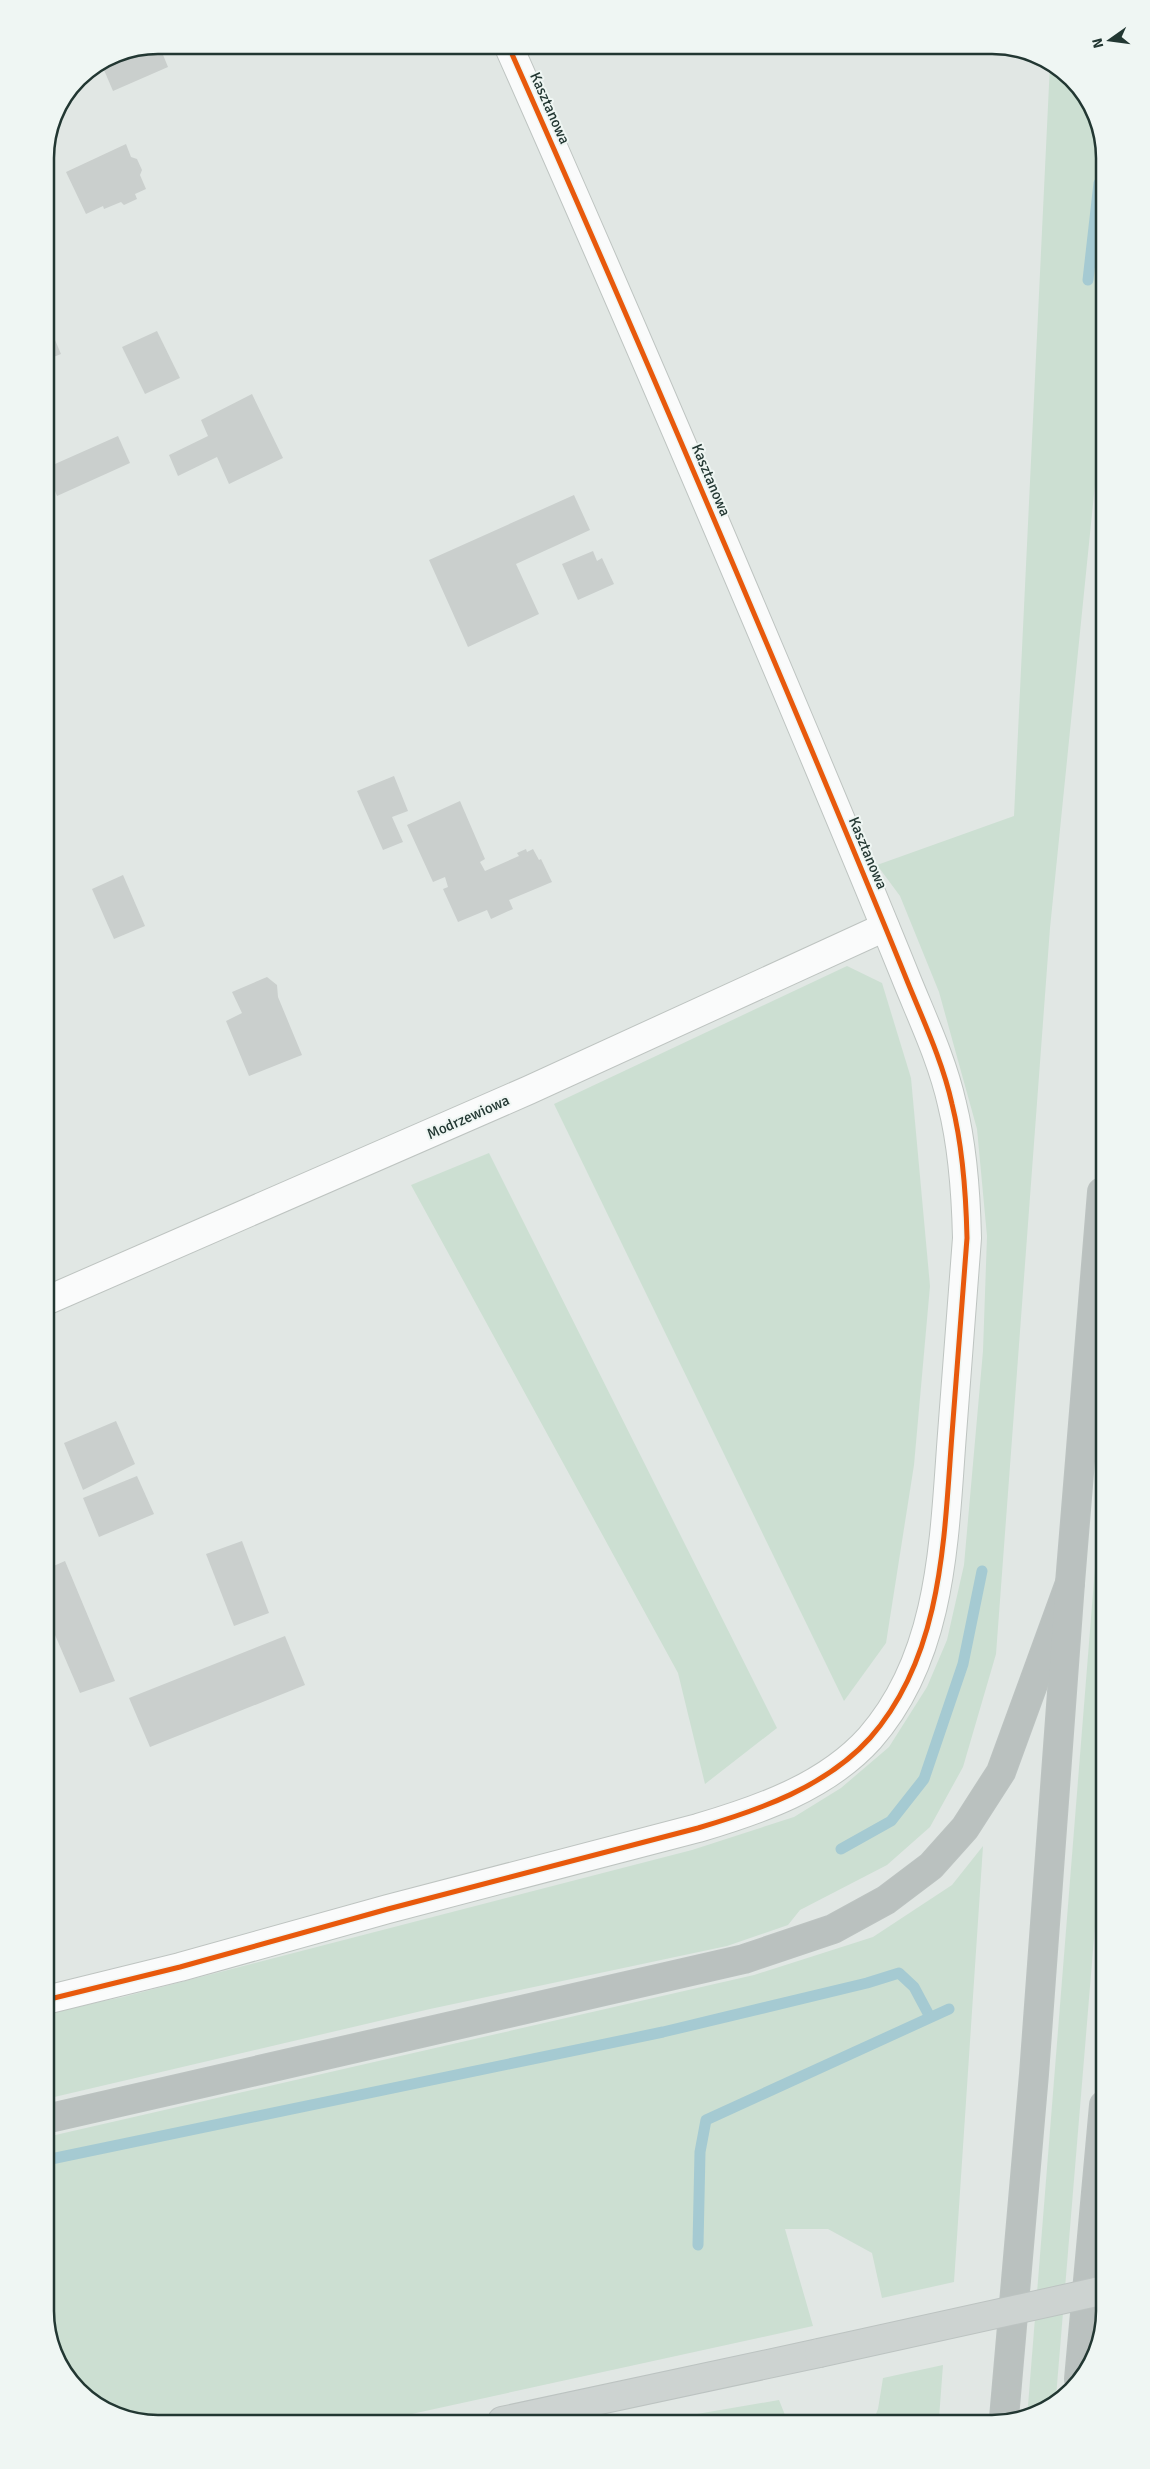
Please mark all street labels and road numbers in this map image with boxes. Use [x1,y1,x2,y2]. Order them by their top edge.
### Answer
street label: Kasztanowa [526,69,574,147]
street label: Kasztanowa [688,441,734,519]
street label: Kasztanowa [845,814,891,892]
street label: Modrzewiowa [424,1091,512,1143]

